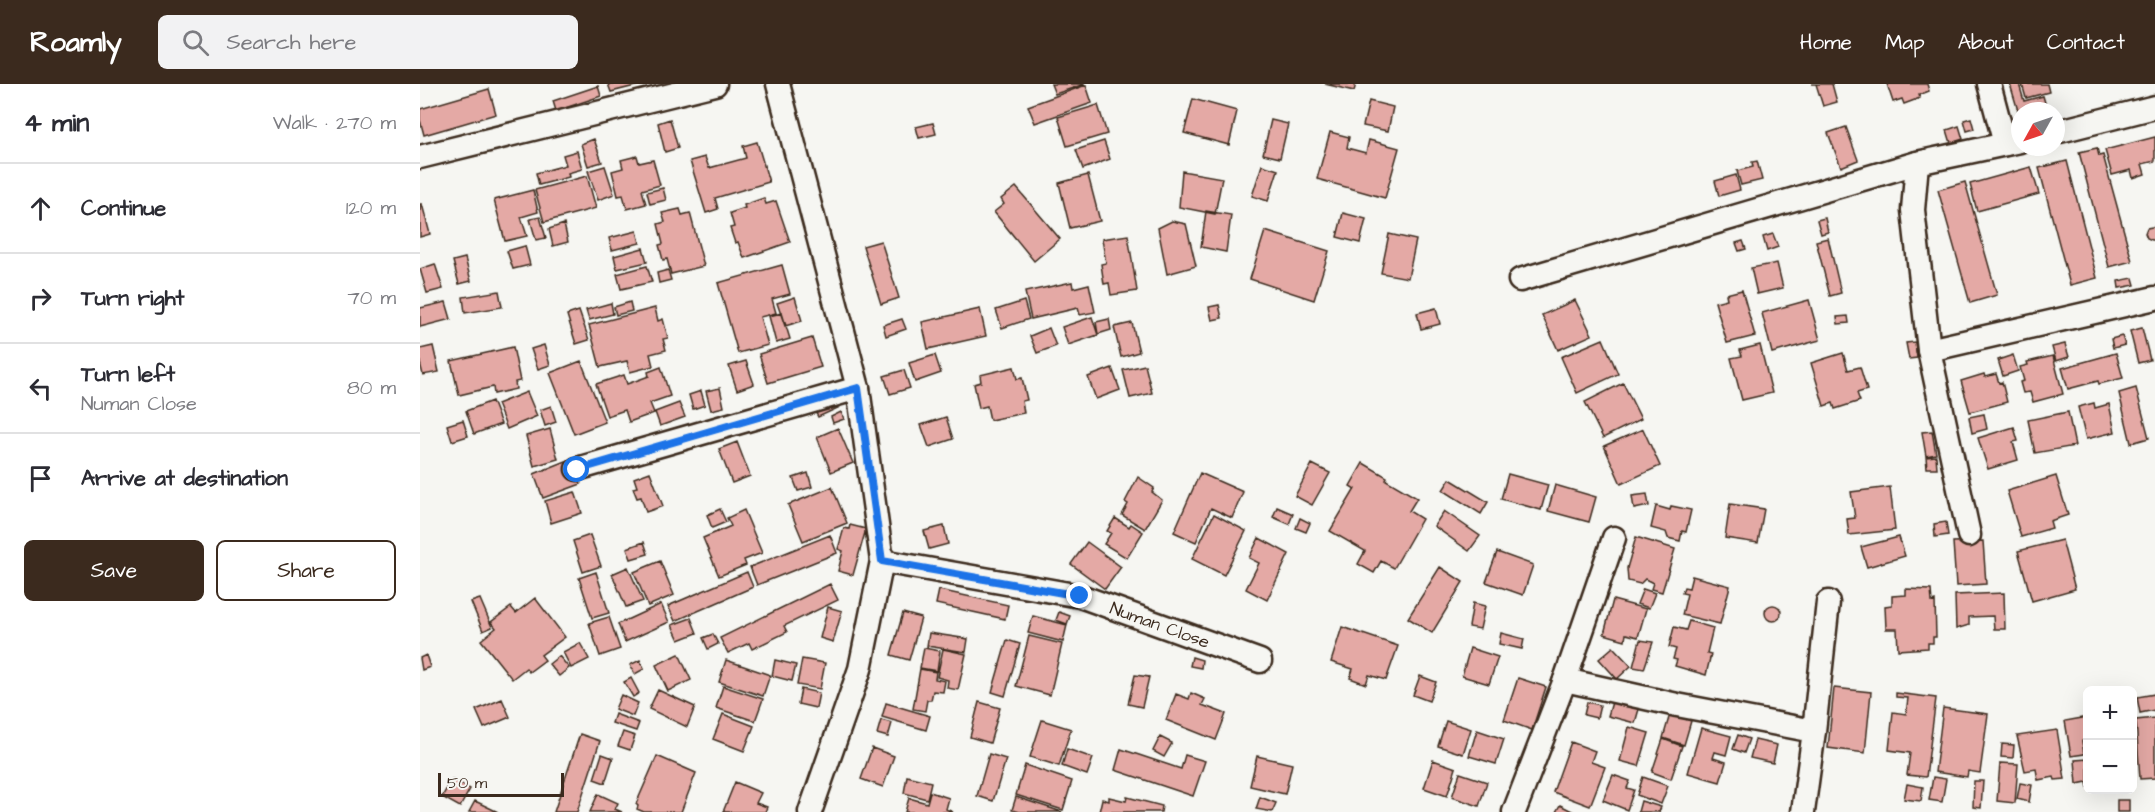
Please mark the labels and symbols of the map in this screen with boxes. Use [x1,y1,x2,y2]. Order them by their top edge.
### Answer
north arrow [2011,102,2065,156]
route start [563,456,589,482]
route end [1066,582,1092,608]
street label: Numan Close [1106,596,1213,655]
scale bar [438,770,564,798]

